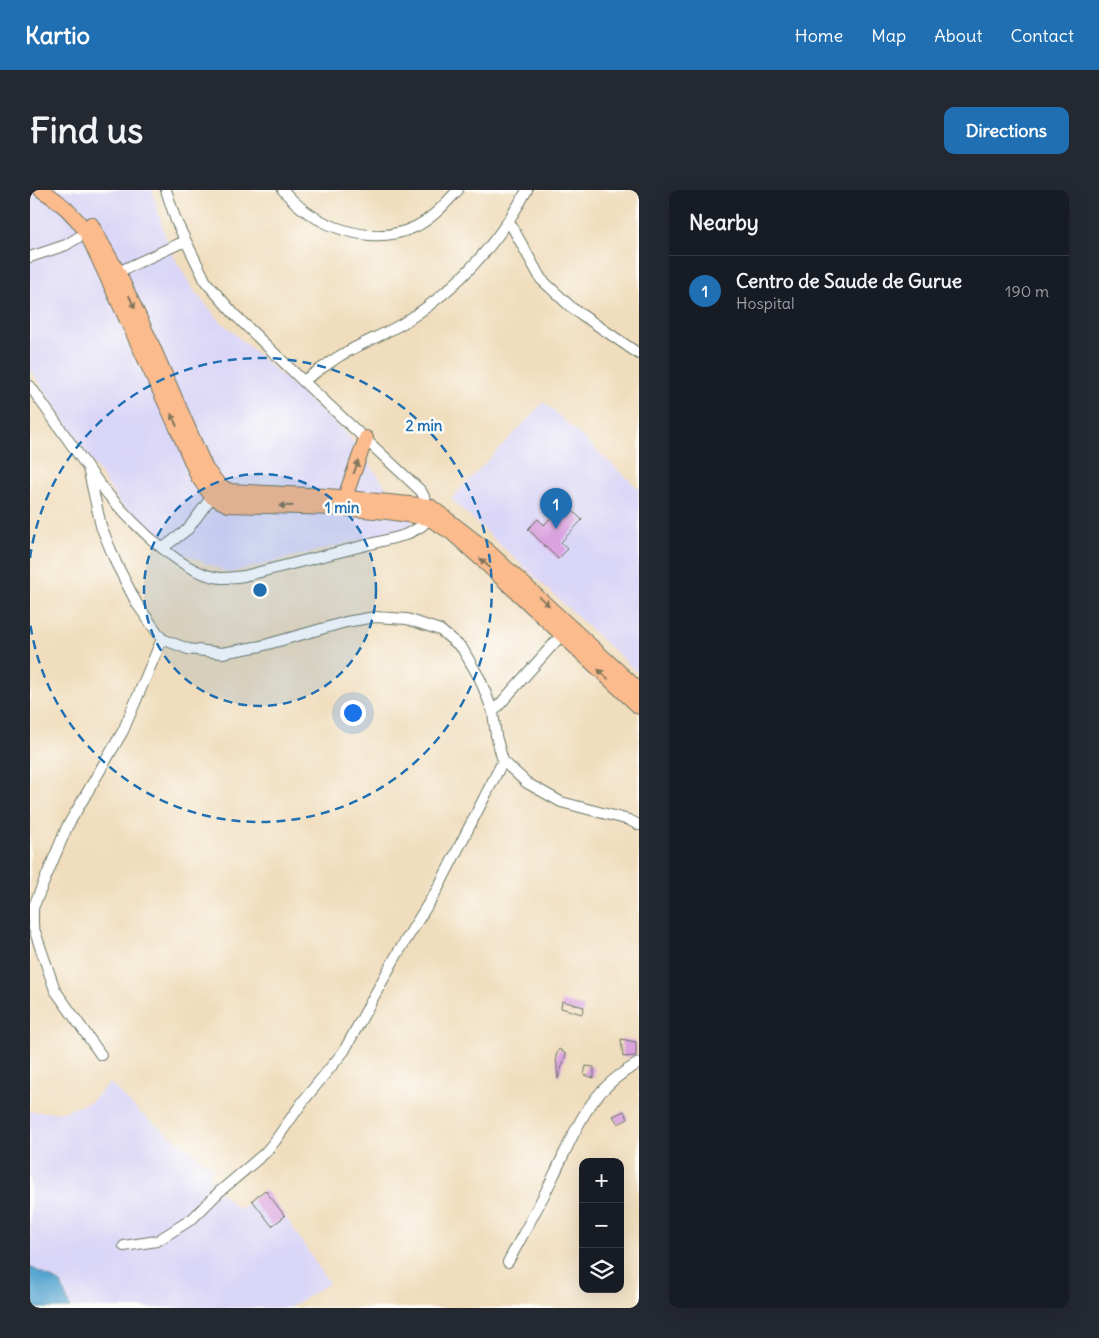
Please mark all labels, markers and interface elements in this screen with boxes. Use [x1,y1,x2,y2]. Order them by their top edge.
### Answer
text: Kartio [25,20,90,50]
text: Home [795,24,843,47]
text: Map [871,24,906,47]
text: About [934,24,982,47]
text: Contact [1010,24,1074,47]
button: Directions [944,107,1069,154]
text: Find us [30,108,143,152]
text: Nearby [689,209,759,236]
text: Centro de Saude de Gurue [736,269,962,293]
text: 1 [702,281,708,301]
text: 190 m [1005,281,1049,301]
text: Hospital [736,293,795,313]
one-way arrow [128,295,136,309]
one-way arrow [169,413,177,427]
text: 2 min [406,416,443,435]
one-way arrow [353,460,360,475]
pin: 1 [540,488,572,529]
text: 1 min [325,498,360,517]
one-way arrow [278,502,294,510]
one-way arrow [479,557,491,569]
centre of rings [251,581,269,599]
one-way arrow [538,595,550,607]
one-way arrow [598,668,610,680]
your location [340,700,366,726]
map controls [579,1158,624,1293]
button: + [579,1158,624,1203]
button: − [579,1203,624,1248]
button: layers [579,1248,624,1293]

